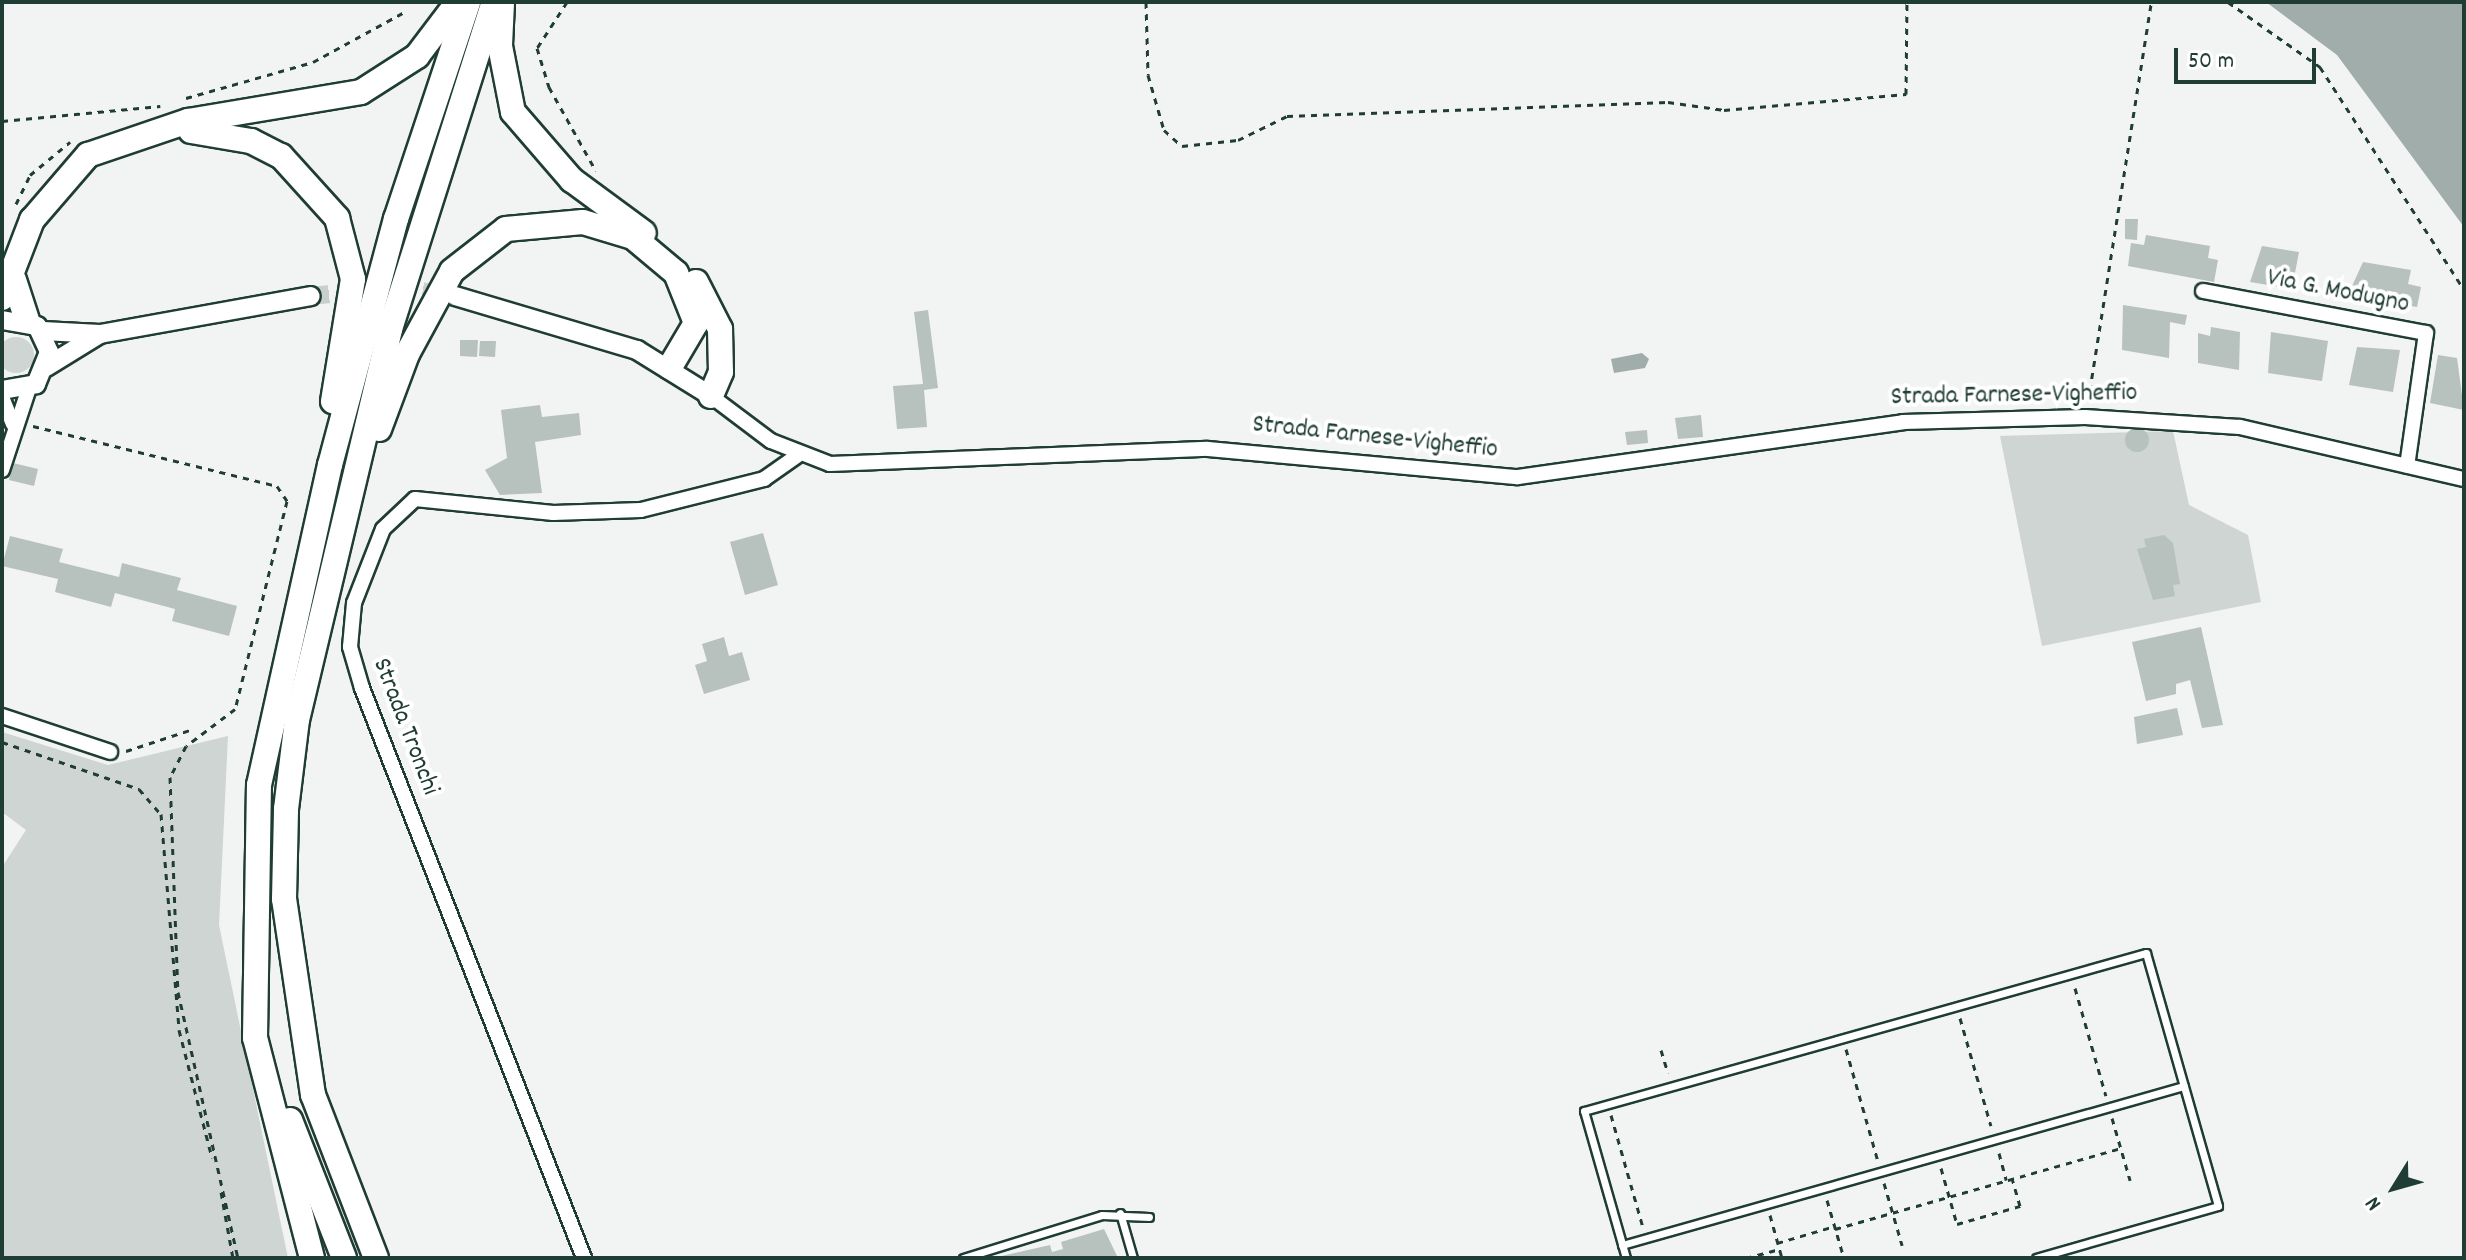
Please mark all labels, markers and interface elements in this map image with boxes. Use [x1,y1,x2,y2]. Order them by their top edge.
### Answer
scale bar [2178,32,2320,82]
text: 50 m [2188,45,2234,79]
street label: Via G. Modugno [2264,263,2412,321]
street label: Strada Farnese-Vigheffio [1890,378,2138,414]
street label: Strada Farnese-Vigheffio [1251,410,1499,466]
street label: Strada Tronchi [365,654,445,800]
north arrow [2354,1148,2434,1228]
text: N [2359,1189,2390,1216]

